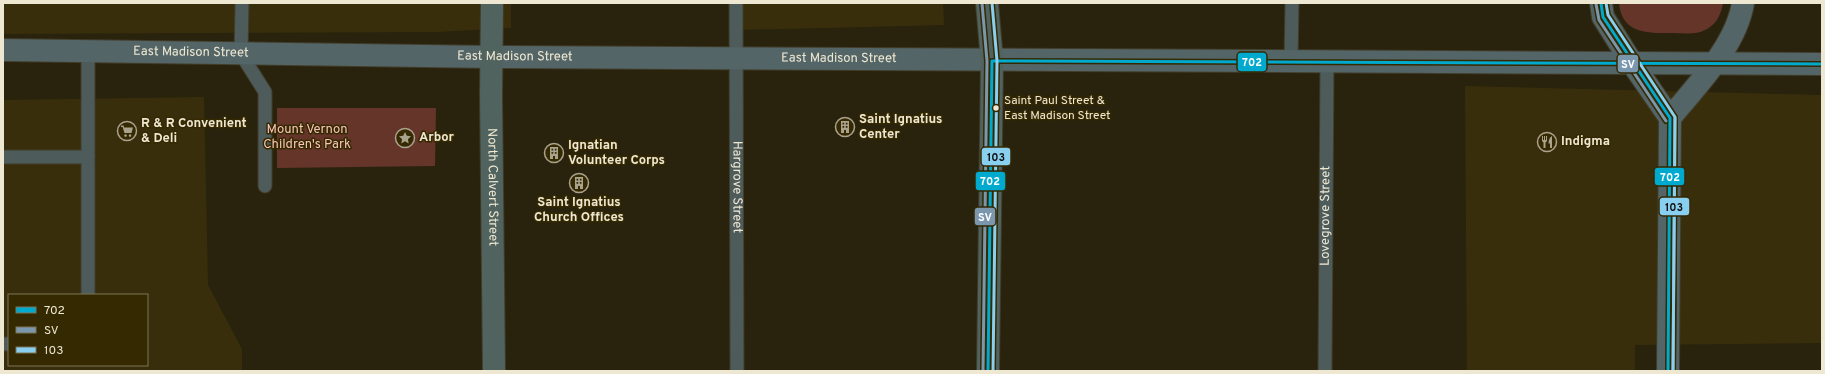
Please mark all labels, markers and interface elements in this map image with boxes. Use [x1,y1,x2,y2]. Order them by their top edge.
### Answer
street label: East Madison Street [133,44,249,62]
street label: East Madison Street [457,49,573,65]
street label: East Madison Street [781,51,897,67]
line badge: 702 [1237,52,1267,72]
line badge: SV [1617,54,1639,73]
text: 702 [1242,56,1262,70]
text: SV [1621,58,1635,72]
place label: Saint Paul Street & East Madison Street [1004,93,1111,124]
marker: Saint Paul Street & East Madison Street [991,103,1001,113]
place label: Saint Ignatius Center [859,112,943,143]
place label: R & R Convenient & Deli [141,116,247,147]
building icon: Saint Ignatius Center [834,116,856,138]
supermarket icon: R & R Convenient & Deli [116,120,138,142]
park label: Mount Vernon Children's Park [263,122,351,153]
place icon: Arbor [394,127,416,149]
street label: North Calvert Street [483,128,501,246]
place label: Arbor [419,130,454,146]
restaurant icon: Indigma [1536,131,1558,153]
place label: Indigma [1561,134,1610,150]
place label: Ignatian Volunteer Corps [568,138,665,169]
street label: Hargrove Street [728,141,745,233]
building icon: Ignatian Volunteer Corps [543,142,565,164]
line badge: 103 [981,147,1011,166]
text: 103 [987,151,1005,165]
street label: Lovegrove Street [1318,166,1334,266]
line badge: 702 [1654,167,1685,186]
line badge: 702 [975,171,1006,191]
text: 702 [1660,171,1680,185]
building icon: Saint Ignatius Church Offices [568,172,590,194]
text: 702 [980,175,1000,189]
place label: Saint Ignatius Church Offices [534,195,624,226]
line badge: 103 [1659,197,1690,216]
text: 103 [1665,201,1683,215]
line badge: SV [974,207,996,226]
text: SV [978,211,992,225]
legend [8,294,148,366]
text: 702 [44,303,65,319]
text: SV [44,323,59,339]
text: 103 [44,343,63,359]

